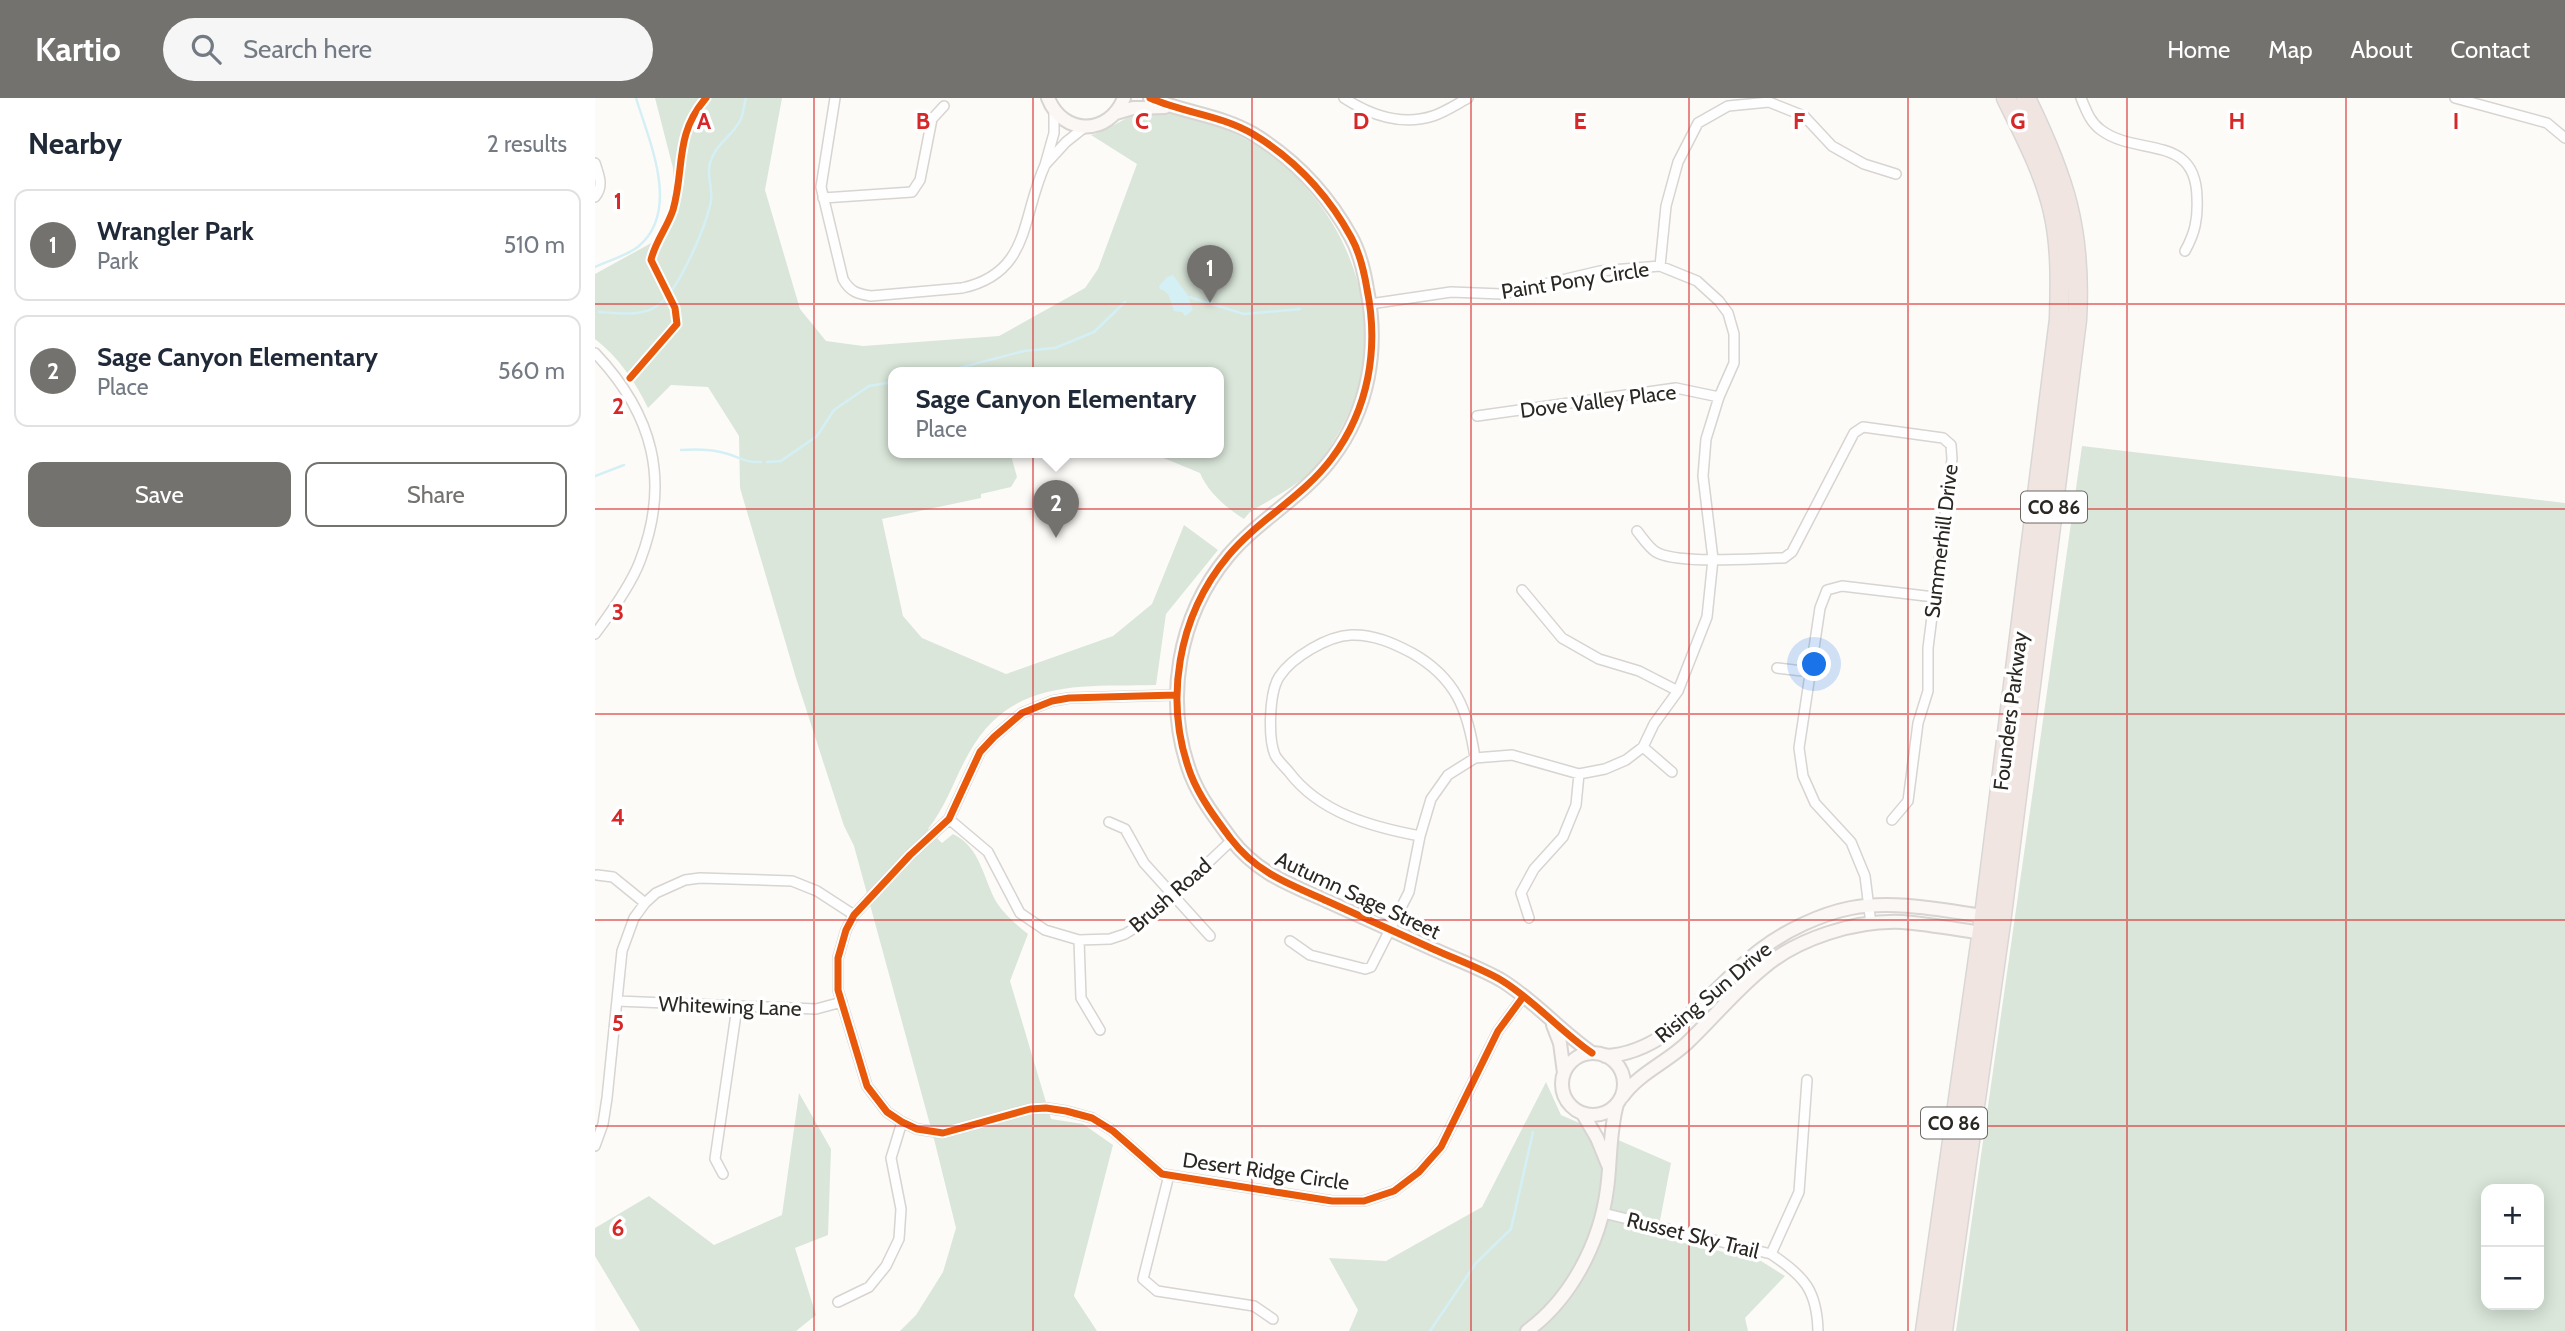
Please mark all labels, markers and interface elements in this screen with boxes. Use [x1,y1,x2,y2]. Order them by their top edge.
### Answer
search box [163,18,653,81]
text: Kartio [35,29,121,69]
icon: search [187,30,225,68]
text: Search here [243,33,372,65]
text: Home [2167,35,2230,64]
text: Map [2268,35,2313,64]
text: About [2351,35,2413,64]
text: Contact [2451,35,2530,64]
text: A [697,107,712,135]
text: B [916,107,930,135]
text: C [1135,107,1149,135]
text: D [1353,107,1369,135]
text: E [1573,107,1587,135]
text: F [1793,107,1805,135]
text: G [2010,107,2026,135]
text: H [2229,107,2245,135]
text: I [2453,107,2459,135]
text: Nearby [28,125,122,162]
text: 2 results [487,130,567,158]
text: 1 [614,187,622,215]
text: Wrangler Park [97,215,254,247]
text: 1 [49,231,57,259]
text: 510 m [504,231,565,259]
pin: 1 [1187,245,1233,303]
text: Park [97,247,138,275]
street label: Paint Pony Circle [1499,256,1651,304]
text: Sage Canyon Elementary [97,341,378,373]
text: 2 [47,357,59,385]
text: 560 m [498,357,565,385]
popup [888,367,1224,458]
text: Place [97,373,149,401]
street label: Dove Valley Place [1519,379,1678,423]
text: Sage Canyon Elementary [915,383,1197,415]
text: 2 [612,392,624,420]
text: Place [915,415,967,443]
button: Save [28,462,291,527]
button: Share [305,462,567,527]
street label: Summerhill Drive [1919,462,1963,619]
pin: 2 [1033,480,1079,538]
road number: CO 86 [2021,492,2087,522]
text: 3 [612,598,624,626]
street label: Founders Parkway [1988,630,2032,792]
your location [1797,647,1831,681]
text: 4 [611,803,625,831]
street label: Autumn Sage Street [1272,846,1444,944]
street label: Brush Road [1124,853,1216,937]
street label: Rising Sun Drive [1650,936,1776,1048]
street label: Whitewing Lane [658,991,802,1021]
text: 5 [612,1009,624,1037]
road number: CO 86 [1921,1107,1987,1138]
street label: Desert Ridge Circle [1181,1147,1351,1195]
map controls [2481,1184,2544,1310]
button: + [2481,1184,2544,1247]
street label: Russet Sky Trail [1624,1206,1762,1264]
text: 6 [612,1214,624,1242]
button: − [2481,1247,2544,1310]

